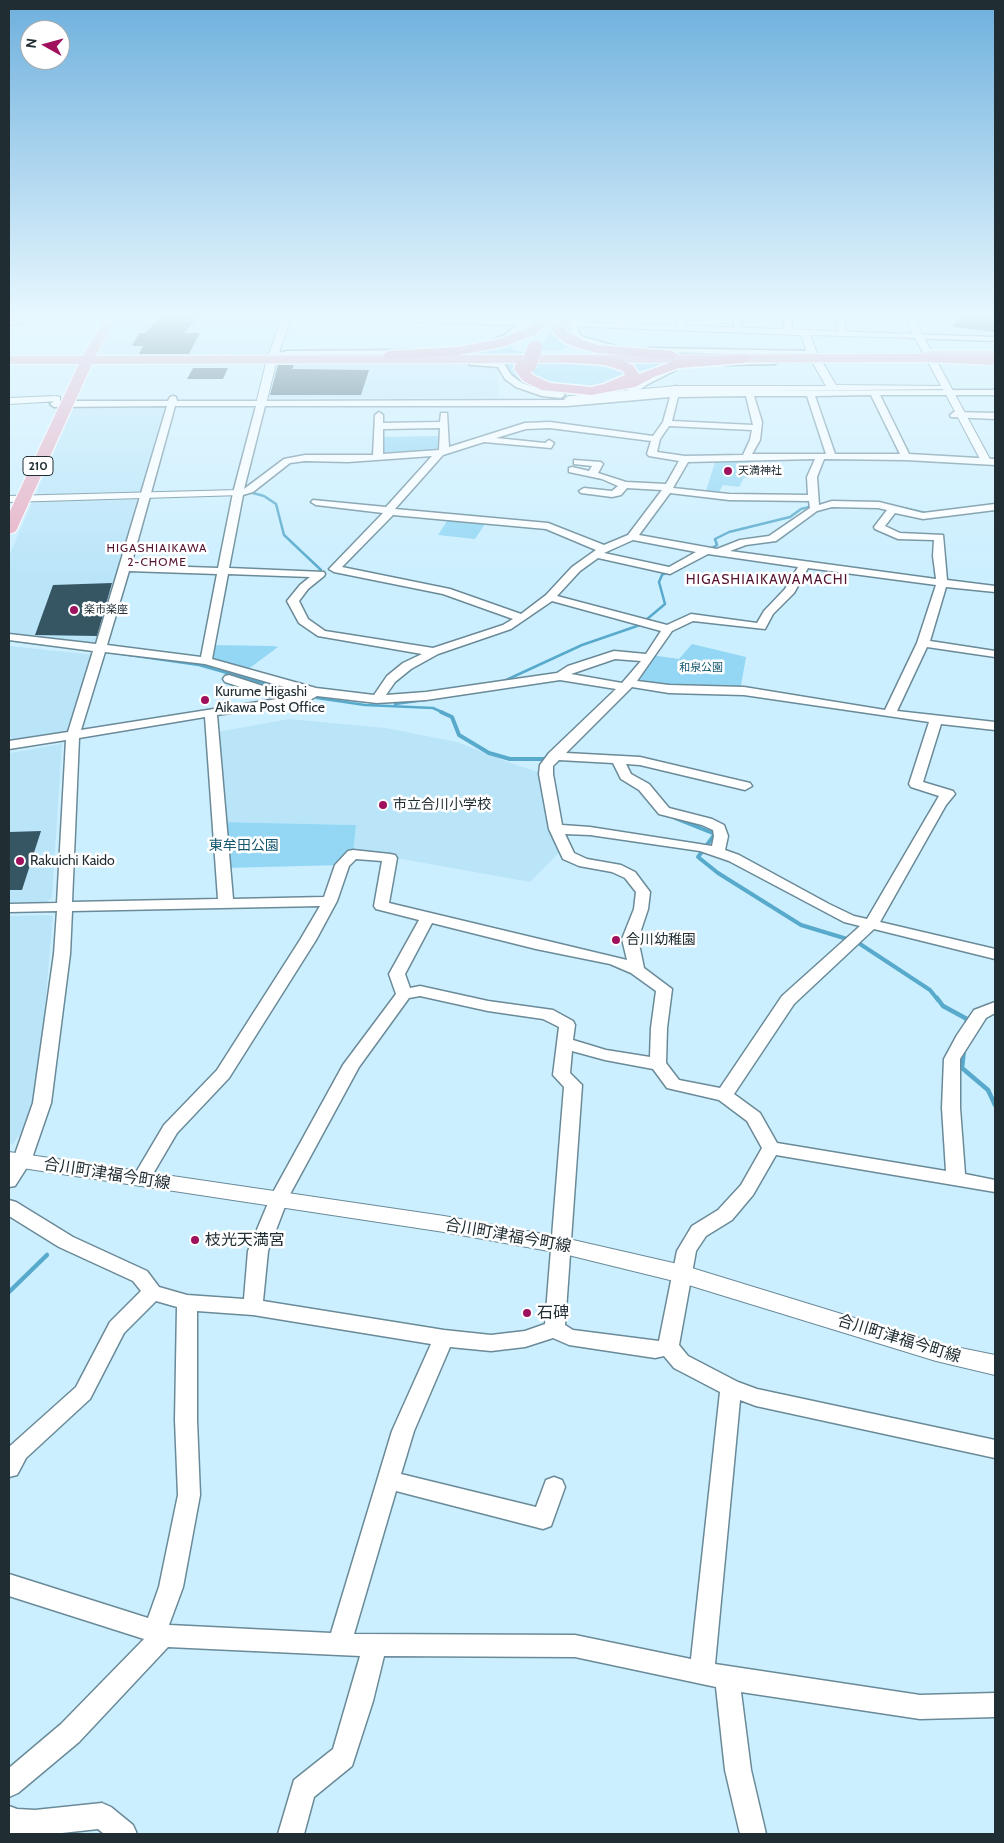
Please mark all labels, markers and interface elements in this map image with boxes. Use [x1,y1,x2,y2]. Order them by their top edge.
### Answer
north arrow [20,20,70,70]
text: N [22,37,41,49]
road number: 210 [23,456,53,476]
place label: 天満神社 [738,464,782,478]
marker: 天満神社 [722,465,734,477]
district label: HIGASHIAIKAWA 2-CHOME [105,541,209,569]
district label: HIGASHIAIKAWAMACHI [683,572,851,588]
place label: 楽市楽座 [84,603,128,617]
marker: 楽市楽座 [68,604,80,616]
park label: 和泉公園 [679,661,723,675]
place label: Kurume Higashi Aikawa Post Office [215,684,325,716]
marker: Kurume Higashi Aikawa Post Office [199,694,211,706]
place label: 市立合川小学校 [393,797,491,813]
marker: 市立合川小学校 [377,799,389,811]
park label: 東牟田公園 [209,838,279,854]
place label: Rakuichi Kaido [30,853,115,869]
marker: Rakuichi Kaido [14,855,26,867]
place label: 合川幼稚園 [626,932,696,948]
marker: 合川幼稚園 [610,934,622,946]
street label: 合川町津福今町線 [42,1155,172,1193]
street label: 合川町津福今町線 [443,1215,573,1257]
place label: 枝光天満宮 [205,1230,285,1250]
marker: 枝光天満宮 [189,1234,201,1246]
place label: 石碑 [537,1303,569,1323]
marker: 石碑 [521,1307,533,1319]
street label: 合川町津福今町線 [835,1311,963,1367]

